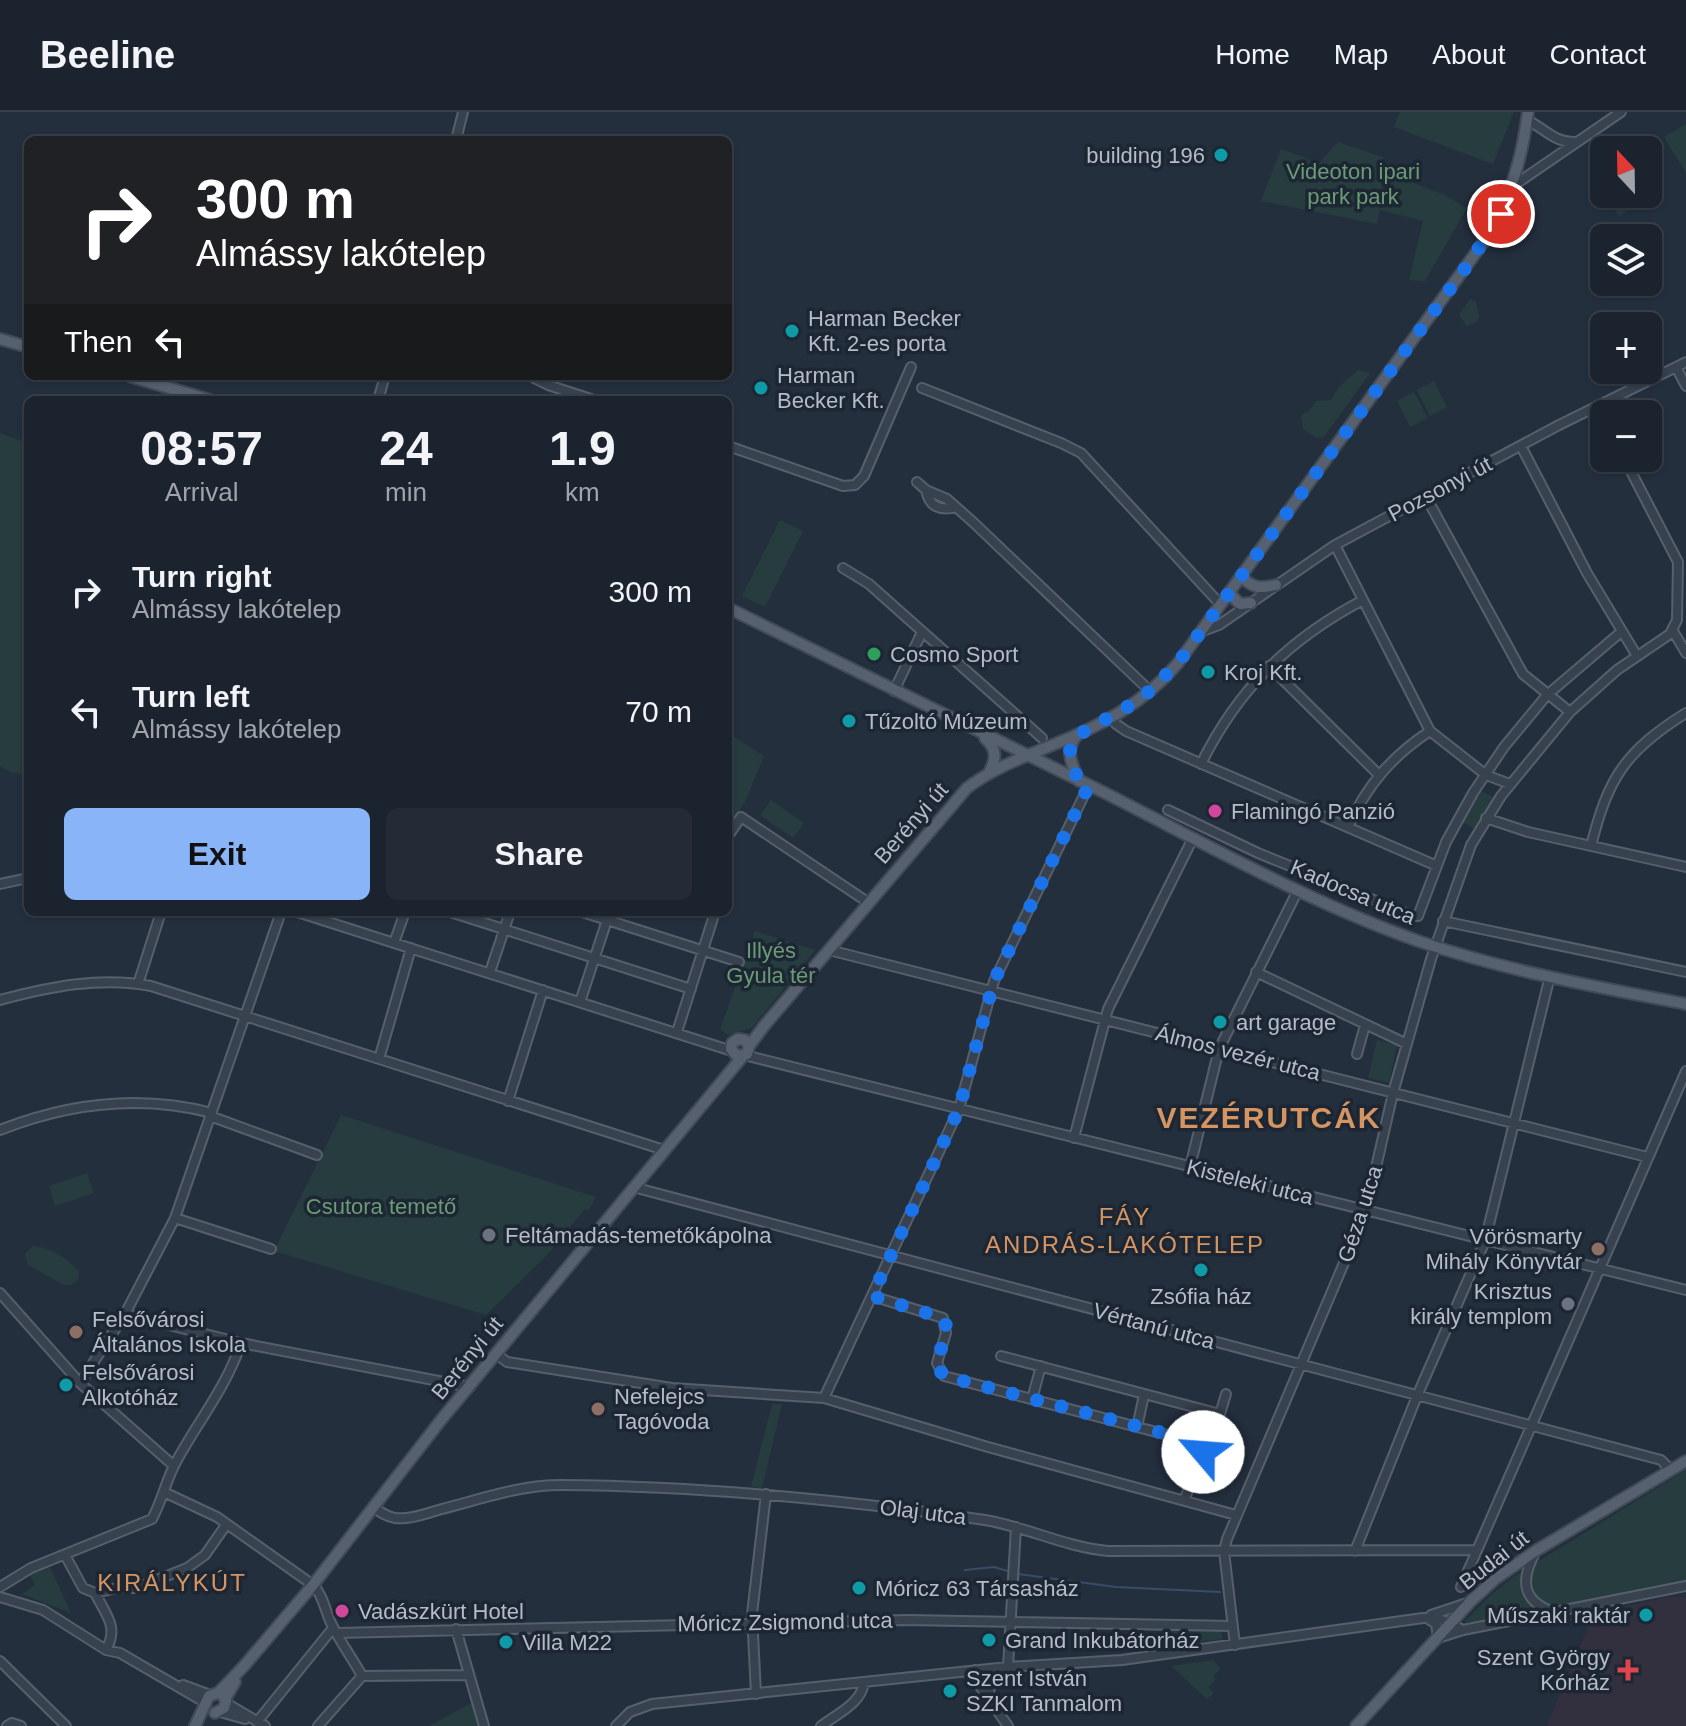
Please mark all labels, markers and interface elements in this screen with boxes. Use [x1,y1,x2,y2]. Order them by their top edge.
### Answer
text: Beeline [40,34,175,76]
text: Home [1215,39,1290,70]
text: Map [1334,39,1388,70]
text: About [1432,39,1506,70]
text: Contact [1550,39,1646,70]
north arrow [1590,136,1662,208]
map controls [1590,136,1662,472]
place label: building 196 [1086,143,1205,168]
marker: building 196 [1212,146,1230,164]
park label: Videoton ipari park park [1286,159,1420,209]
text: 300 m [196,167,355,230]
icon: right [64,168,168,272]
pin [1467,180,1535,248]
icon: arrive [1479,192,1523,236]
button: layers [1590,224,1662,296]
text: Almássy lakótelep [196,233,486,274]
place label: Harman Becker Kft. 2-es porta [808,306,961,356]
button: + [1590,312,1662,384]
icon: left [148,320,192,364]
marker: Harman Becker Kft. 2-es porta [783,322,801,340]
text: Then [64,325,132,358]
place label: Harman Becker Kft. [777,363,885,413]
marker: Harman Becker Kft. [752,379,770,397]
button: − [1590,400,1662,472]
text: 08:57 [140,422,263,475]
text: 24 [379,422,433,475]
text: 1.9 [549,422,616,475]
street label: Pozsonyi út [1384,451,1496,527]
text: Arrival [165,477,238,507]
text: min [385,477,427,507]
text: km [565,477,600,507]
text: Turn right [132,560,271,593]
icon: right [64,570,108,614]
text: 300 m [609,575,692,608]
text: Almássy lakótelep [132,594,342,624]
place label: Cosmo Sport [890,642,1018,667]
marker: Cosmo Sport [865,645,883,663]
place label: Kroj Kft. [1224,660,1302,685]
marker: Kroj Kft. [1199,663,1217,681]
text: Turn left [132,680,250,713]
icon: left [64,690,108,734]
text: 70 m [625,695,692,728]
place label: Tűzoltó Múzeum [865,709,1028,734]
marker: Tűzoltó Múzeum [840,712,858,730]
text: Almássy lakótelep [132,714,342,744]
street label: Berényi út [869,777,953,869]
place label: Flamingó Panzió [1231,799,1395,824]
marker: Flamingó Panzió [1206,802,1224,820]
button: Exit [64,808,370,900]
button: Share [386,808,692,900]
street label: Kadocsa utca [1287,854,1420,930]
park label: Illyés Gyula tér [726,938,816,988]
place label: art garage [1236,1010,1336,1035]
marker: art garage [1211,1013,1229,1031]
street label: Álmos vezér utca [1153,1020,1324,1086]
district label: VEZÉRUTCÁK [1156,1101,1382,1134]
street label: Kisteleki utca [1184,1154,1317,1210]
street label: Géza utca [1333,1162,1388,1266]
park label: Csutora temető [306,1194,456,1219]
district label: FÁY ANDRÁS-LAKÓTELEP [985,1203,1265,1258]
place label: Feltámadás-temetőkápolna [505,1223,772,1248]
place label: Vörösmarty Mihály Könyvtár [1425,1224,1582,1274]
marker: Feltámadás-temetőkápolna [480,1226,498,1244]
marker: Vörösmarty Mihály Könyvtár [1589,1240,1607,1258]
marker: Zsófia ház [1192,1261,1210,1279]
place label: Krisztus király templom [1410,1279,1552,1329]
place label: Zsófia ház [1150,1284,1252,1309]
marker: Krisztus király templom [1559,1295,1577,1313]
street label: Vértanú utca [1091,1298,1218,1354]
place label: Felsővárosi Általános Iskola [92,1307,247,1357]
street label: Berényi út [426,1312,508,1404]
marker: Felsővárosi Általános Iskola [67,1323,85,1341]
place label: Felsővárosi Alkotóház [82,1360,194,1410]
marker: Felsővárosi Alkotóház [57,1376,75,1394]
place label: Nefelejcs Tagóvoda [614,1384,710,1434]
marker: Nefelejcs Tagóvoda [589,1400,607,1418]
position arrow [1161,1410,1245,1494]
street label: Olaj utca [878,1494,968,1530]
street label: Budai út [1454,1525,1534,1595]
district label: KIRÁLYKÚT [97,1569,247,1596]
place label: Móricz 63 Társasház [875,1576,1079,1601]
marker: Móricz 63 Társasház [850,1579,868,1597]
place label: Vadászkürt Hotel [358,1599,524,1624]
marker: Vadászkürt Hotel [333,1602,351,1620]
place label: Műszaki raktár [1487,1603,1630,1628]
marker: Műszaki raktár [1637,1606,1655,1624]
street label: Móricz Zsigmond utca [677,1608,894,1636]
place label: Grand Inkubátorház [1005,1628,1199,1653]
place label: Villa M22 [522,1630,612,1655]
marker: Grand Inkubátorház [980,1631,998,1649]
marker: Villa M22 [497,1633,515,1651]
place label: Szent György Kórház [1477,1645,1610,1695]
marker: Szent György Kórház [1617,1659,1639,1681]
place label: Szent István SZKI Tanmalom [966,1666,1122,1716]
marker: Szent István SZKI Tanmalom [941,1682,959,1700]

